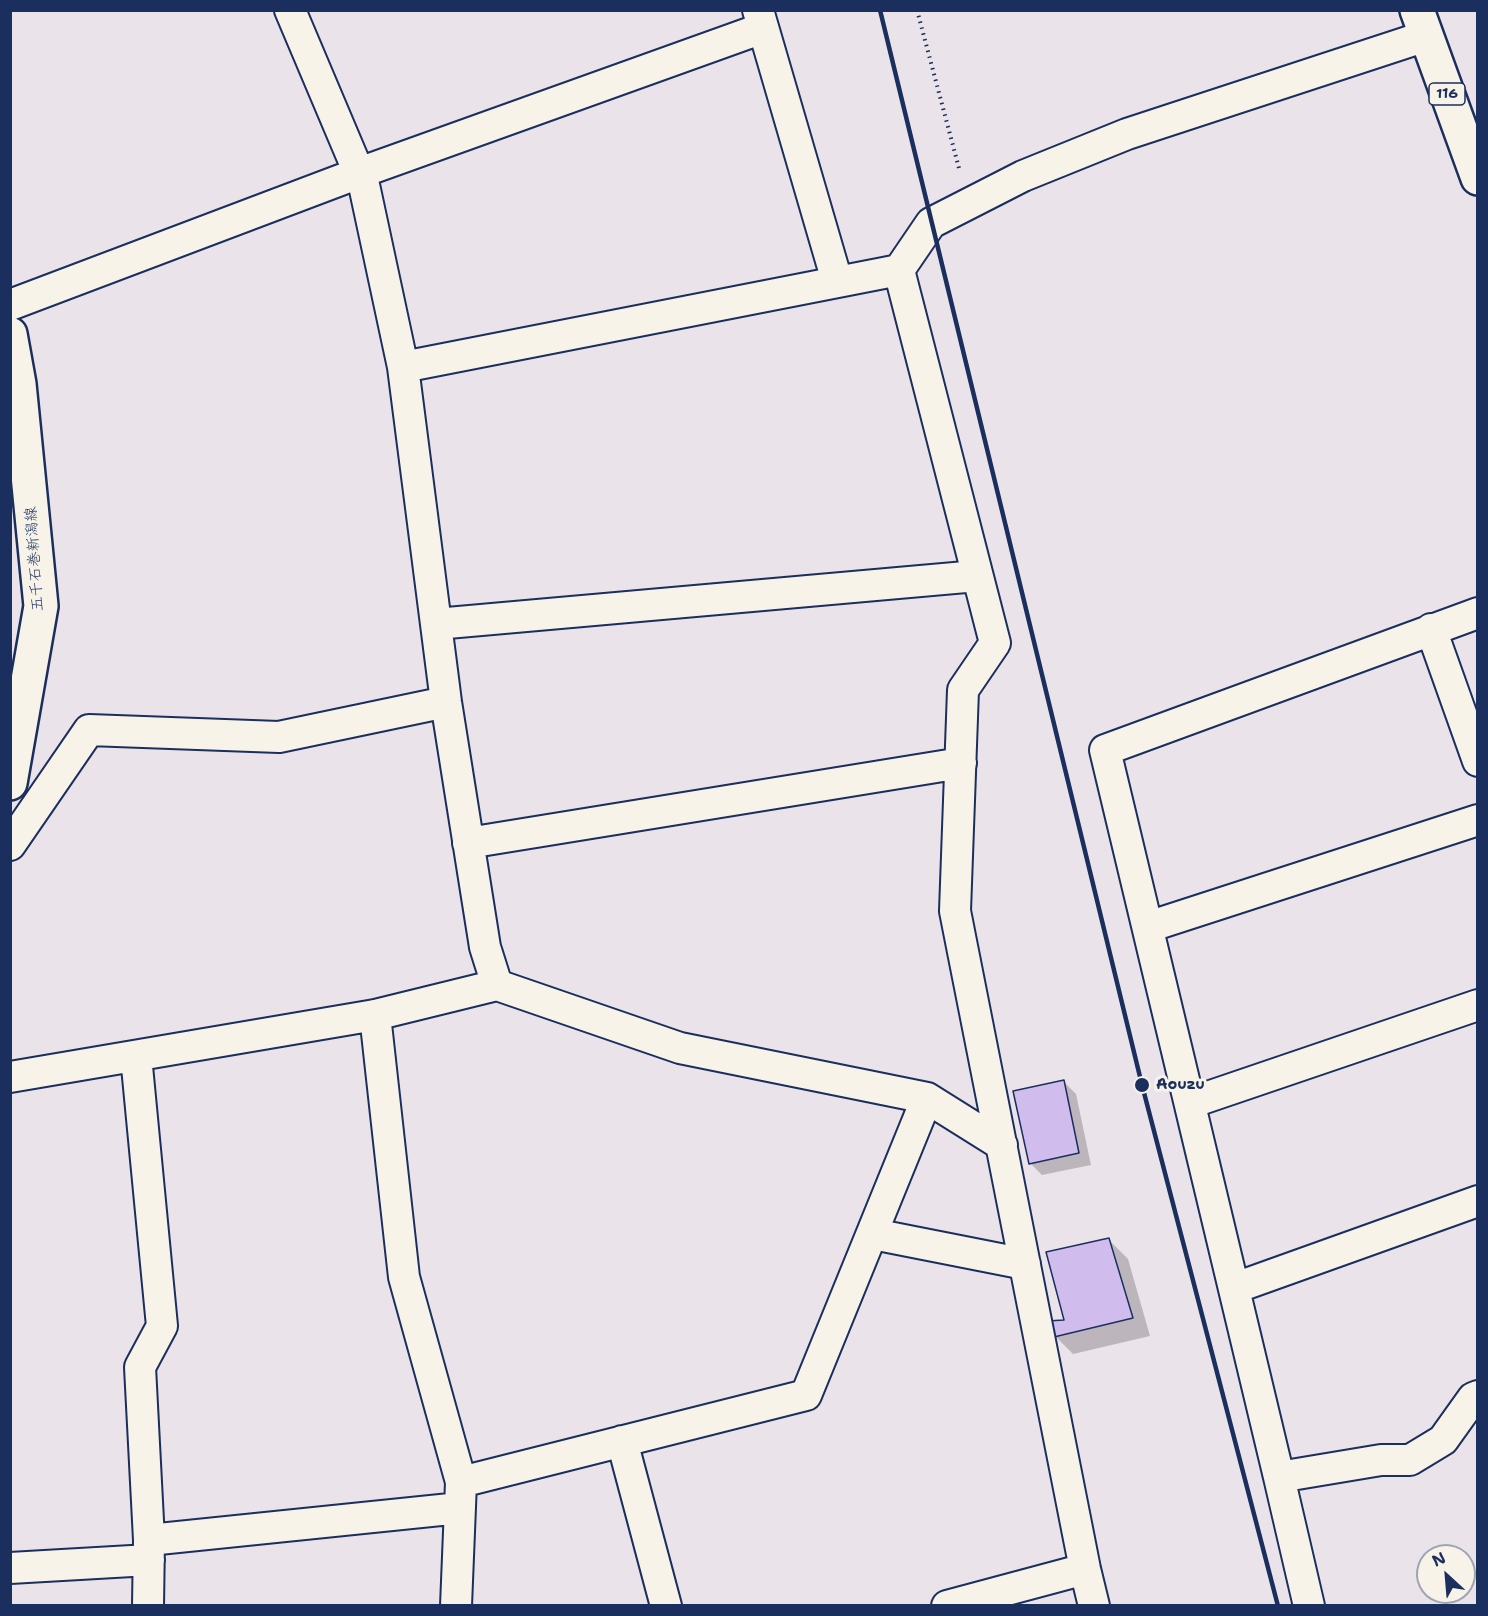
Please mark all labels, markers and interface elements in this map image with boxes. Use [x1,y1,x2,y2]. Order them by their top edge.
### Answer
road number: 116 [1429,83,1465,105]
street label: 五千石巻新潟線 [22,506,48,612]
marker: Aouzu [1133,1076,1151,1094]
place label: Aouzu [1156,1076,1205,1094]
north arrow [1416,1544,1476,1604]
text: N [1428,1547,1449,1571]

